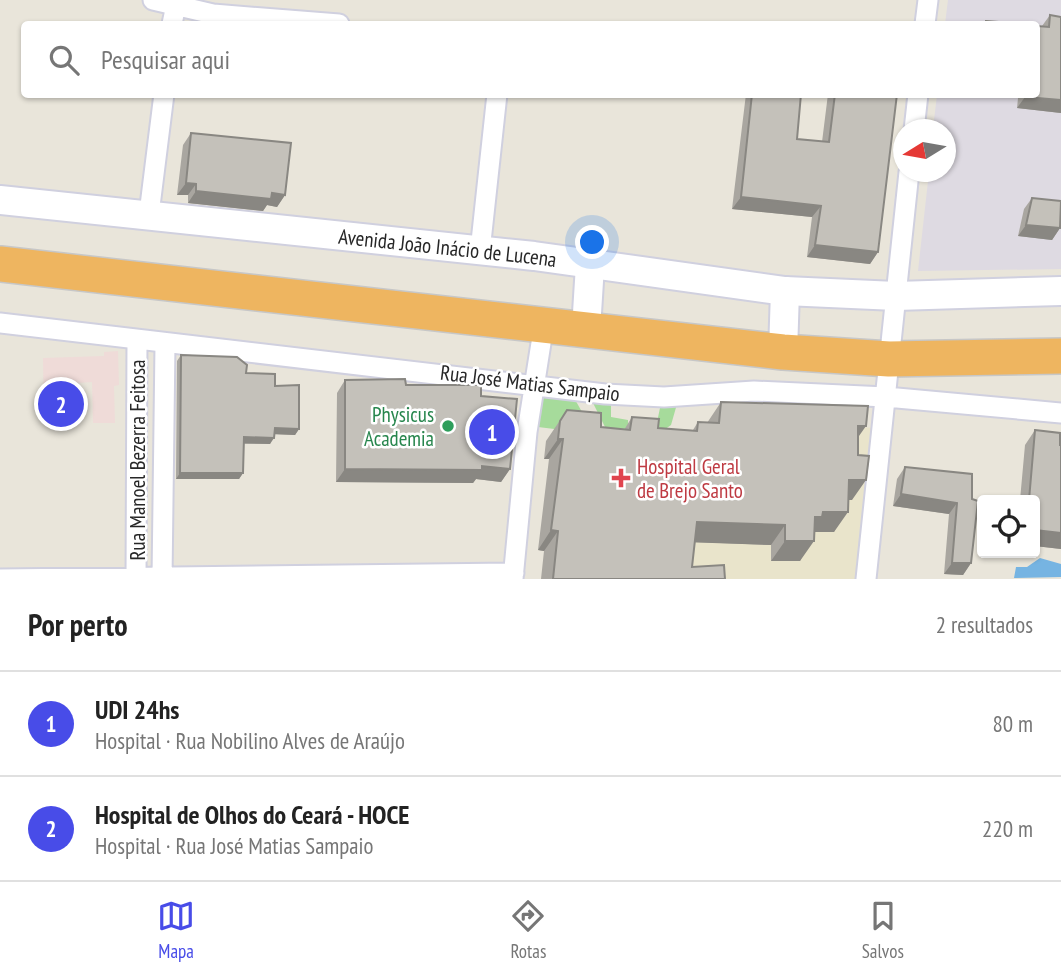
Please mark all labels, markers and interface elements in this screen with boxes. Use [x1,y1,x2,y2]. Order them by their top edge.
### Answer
search box [21,21,1040,98]
icon: search [45,41,83,79]
text: Pesquisar aqui [101,43,230,76]
north arrow [893,119,956,182]
street label: Avenida João Inácio de Lucena [337,222,558,273]
your location [575,225,609,259]
street label: Rua José Matias Sampaio [439,359,621,407]
street label: Rua Manoel Bezerra Feitosa [124,360,151,560]
pin: 2 [38,378,84,430]
place label: Physicus Academia [364,401,434,452]
pin: 1 [469,406,515,458]
marker: Physicus Academia [440,418,456,434]
place label: Hospital Geral de Brejo Santo [637,453,743,504]
marker: Hospital Geral de Brejo Santo [611,468,631,488]
map controls [977,495,1040,558]
button: locate [977,495,1040,558]
text: Por perto [28,605,128,644]
text: 2 resultados [936,610,1033,639]
text: UDI 24hs [95,693,179,726]
text: 1 [46,709,57,738]
text: 80 m [992,709,1033,738]
text: Hospital · Rua Nobilino Alves de Araújo [95,726,405,755]
text: Hospital de Olhos do Ceará - HOCE [95,798,410,831]
text: 2 [46,814,57,843]
text: 220 m [982,814,1033,843]
text: Hospital · Rua José Matias Sampaio [95,831,373,860]
tab: Mapa [157,897,195,963]
tab: Rotas [509,897,547,963]
tab: Salvos [862,897,904,963]

